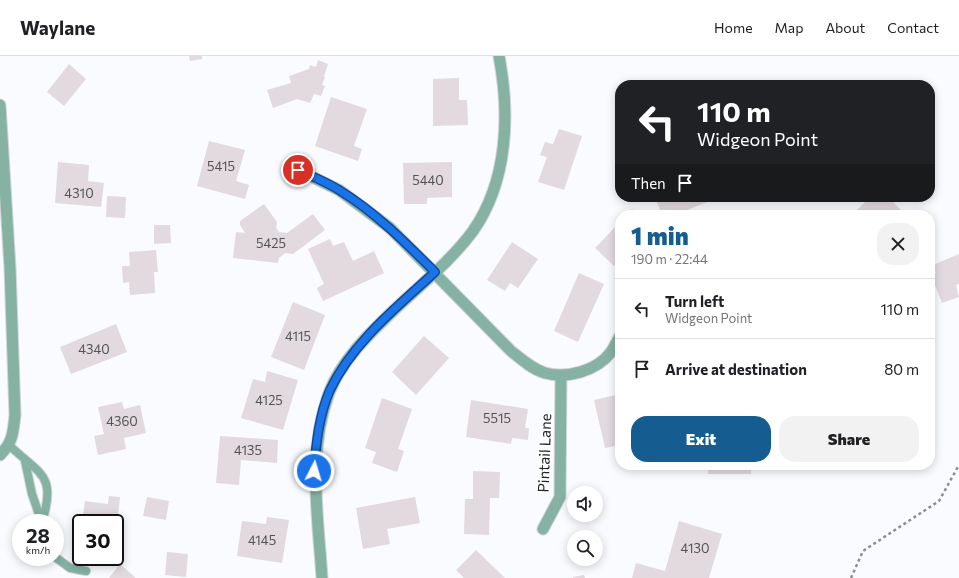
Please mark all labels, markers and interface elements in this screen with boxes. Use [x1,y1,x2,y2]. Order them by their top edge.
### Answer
text: Waylane [20,16,95,39]
text: Home [714,19,753,36]
text: Map [775,19,803,36]
text: About [825,19,865,36]
text: Contact [887,19,939,36]
text: 110 m [697,94,771,128]
icon: left [631,96,683,148]
text: Widgeon Point [697,128,818,150]
pin [281,153,315,187]
house number: 5415 [207,158,235,174]
icon: arrive [287,159,309,181]
house number: 5440 [412,172,444,188]
icon: arrive [674,172,696,194]
text: Then [631,174,666,192]
house number: 4310 [64,185,94,201]
text: 1 min [631,221,689,250]
button: close [877,223,919,265]
house number: 5425 [256,235,286,251]
text: 190 m · 22:44 [631,251,708,267]
text: Turn left [665,292,724,310]
icon: left [631,298,653,320]
text: 110 m [880,300,919,318]
text: Widgeon Point [665,310,752,326]
house number: 4115 [285,328,311,344]
house number: 4340 [78,341,110,357]
icon: arrive [631,358,653,380]
text: Arrive at destination [665,360,807,378]
text: 80 m [884,360,919,378]
house number: 4125 [255,392,283,408]
house number: 5515 [483,410,511,426]
house number: 4360 [106,413,138,429]
street label: Pintail Lane [534,413,554,493]
button: Exit [631,416,771,462]
button: Share [779,416,919,462]
house number: 4135 [234,442,262,458]
position arrow [293,450,335,492]
map controls [567,486,603,566]
button: sound [567,486,603,522]
speed limit sign: 30 [72,514,124,566]
text: 28 [26,523,50,547]
button: search [567,530,603,566]
house number: 4145 [248,532,276,548]
house number: 4130 [681,540,709,556]
text: km/h [26,544,50,556]

